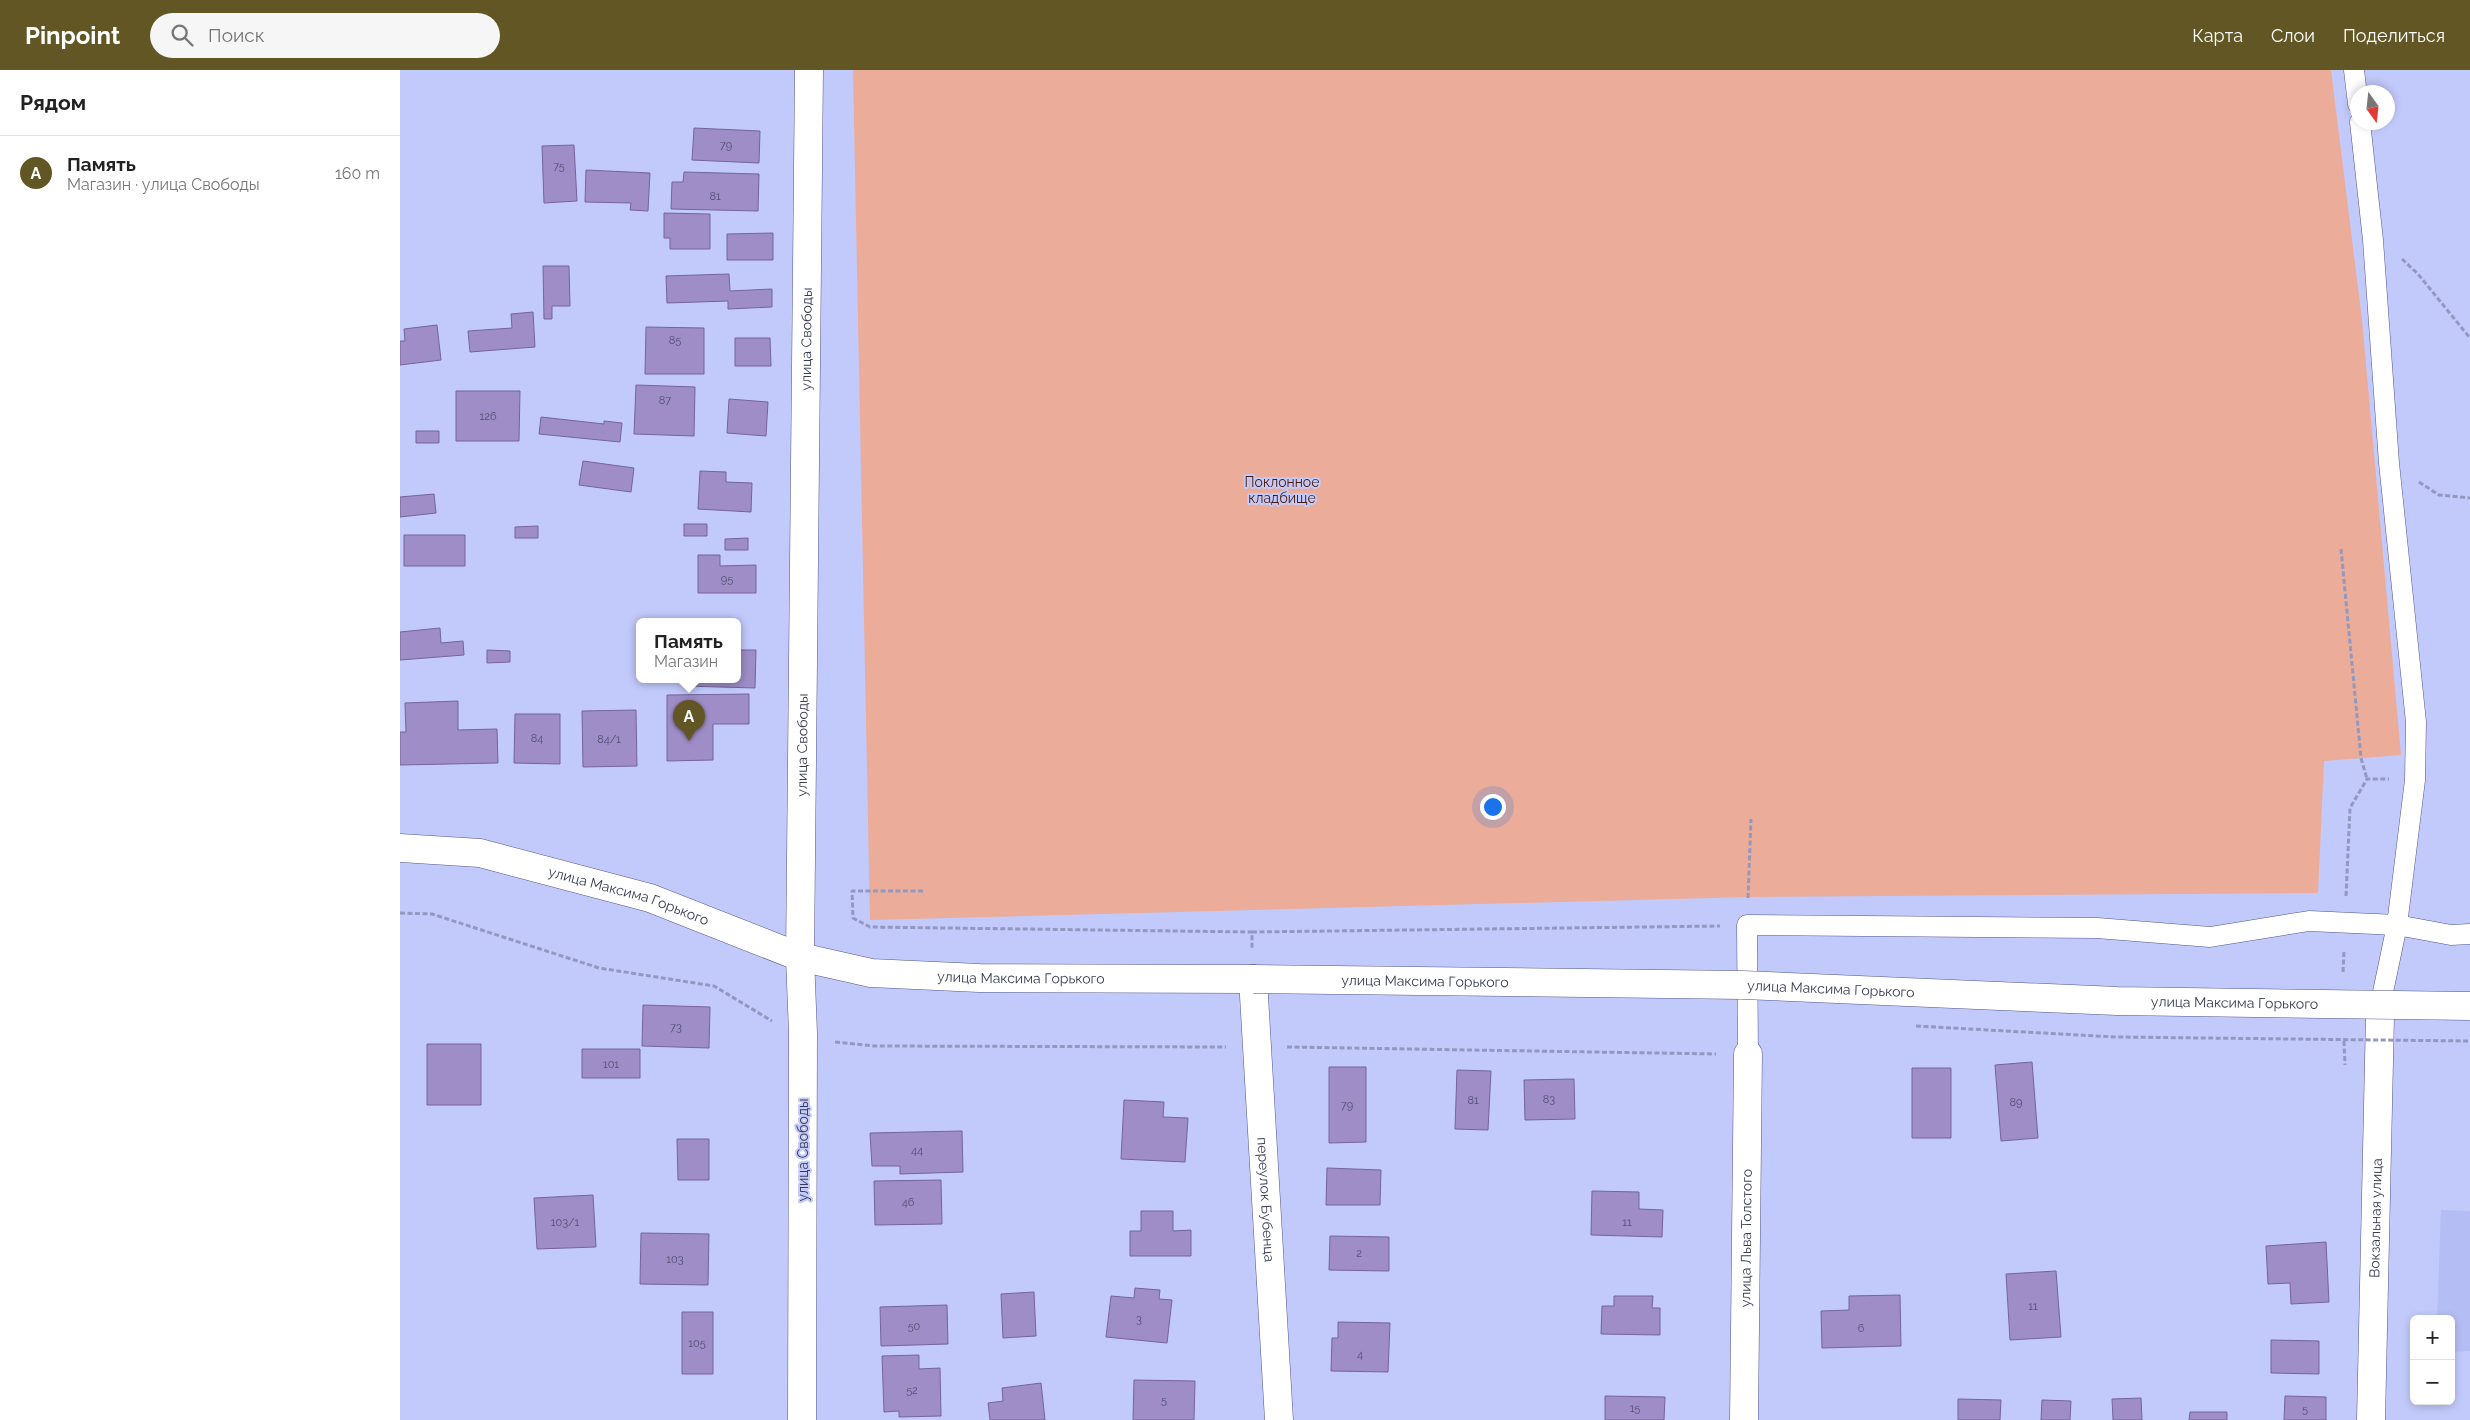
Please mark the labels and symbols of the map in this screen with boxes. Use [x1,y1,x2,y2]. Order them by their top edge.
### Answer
north arrow [2350,85,2395,130]
house number: 79 [720,139,732,152]
house number: 75 [553,160,565,173]
house number: 81 [709,190,721,203]
street label: улица Свободы [798,287,815,391]
house number: 85 [669,334,681,347]
house number: 87 [659,394,671,407]
house number: 126 [479,410,497,423]
park label: Поклонное кладбище [1245,474,1319,506]
house number: 95 [721,573,733,586]
street label: улица Свободы [794,693,811,797]
pin: A [673,700,705,741]
house number: 84 [531,732,543,745]
house number: 84/1 [597,733,621,746]
your location [1480,794,1506,820]
street label: улица Максима Горького [547,863,711,928]
street label: улица Максима Горького [937,968,1105,986]
street label: улица Максима Горького [1341,972,1509,990]
street label: улица Максима Горького [1747,977,1915,1000]
street label: улица Максима Горького [2151,993,2318,1012]
house number: 73 [670,1021,682,1034]
house number: 101 [603,1058,619,1071]
house number: 83 [1543,1093,1555,1106]
house number: 81 [1467,1094,1479,1107]
house number: 89 [2010,1096,2022,1109]
street label: улица Свободы [795,1098,811,1202]
house number: 79 [1341,1099,1353,1112]
street label: переулок Бубенца [1254,1137,1278,1262]
house number: 44 [911,1144,923,1157]
street label: Вокзальная улица [2366,1158,2385,1278]
street label: улица Льва Толстого [1737,1169,1755,1307]
house number: 46 [902,1196,915,1209]
house number: 103/1 [551,1216,580,1229]
house number: 11 [1622,1216,1632,1229]
house number: 2 [1356,1247,1362,1260]
house number: 103 [666,1253,684,1266]
house number: 11 [2028,1300,2038,1313]
house number: 3 [1136,1313,1142,1326]
house number: 50 [908,1320,921,1333]
house number: 6 [1858,1322,1865,1335]
house number: 105 [688,1337,706,1350]
house number: 4 [1357,1348,1363,1361]
house number: 52 [906,1384,918,1397]
house number: 5 [1161,1394,1167,1407]
house number: 15 [1630,1402,1640,1415]
house number: 5 [2302,1403,2308,1416]

